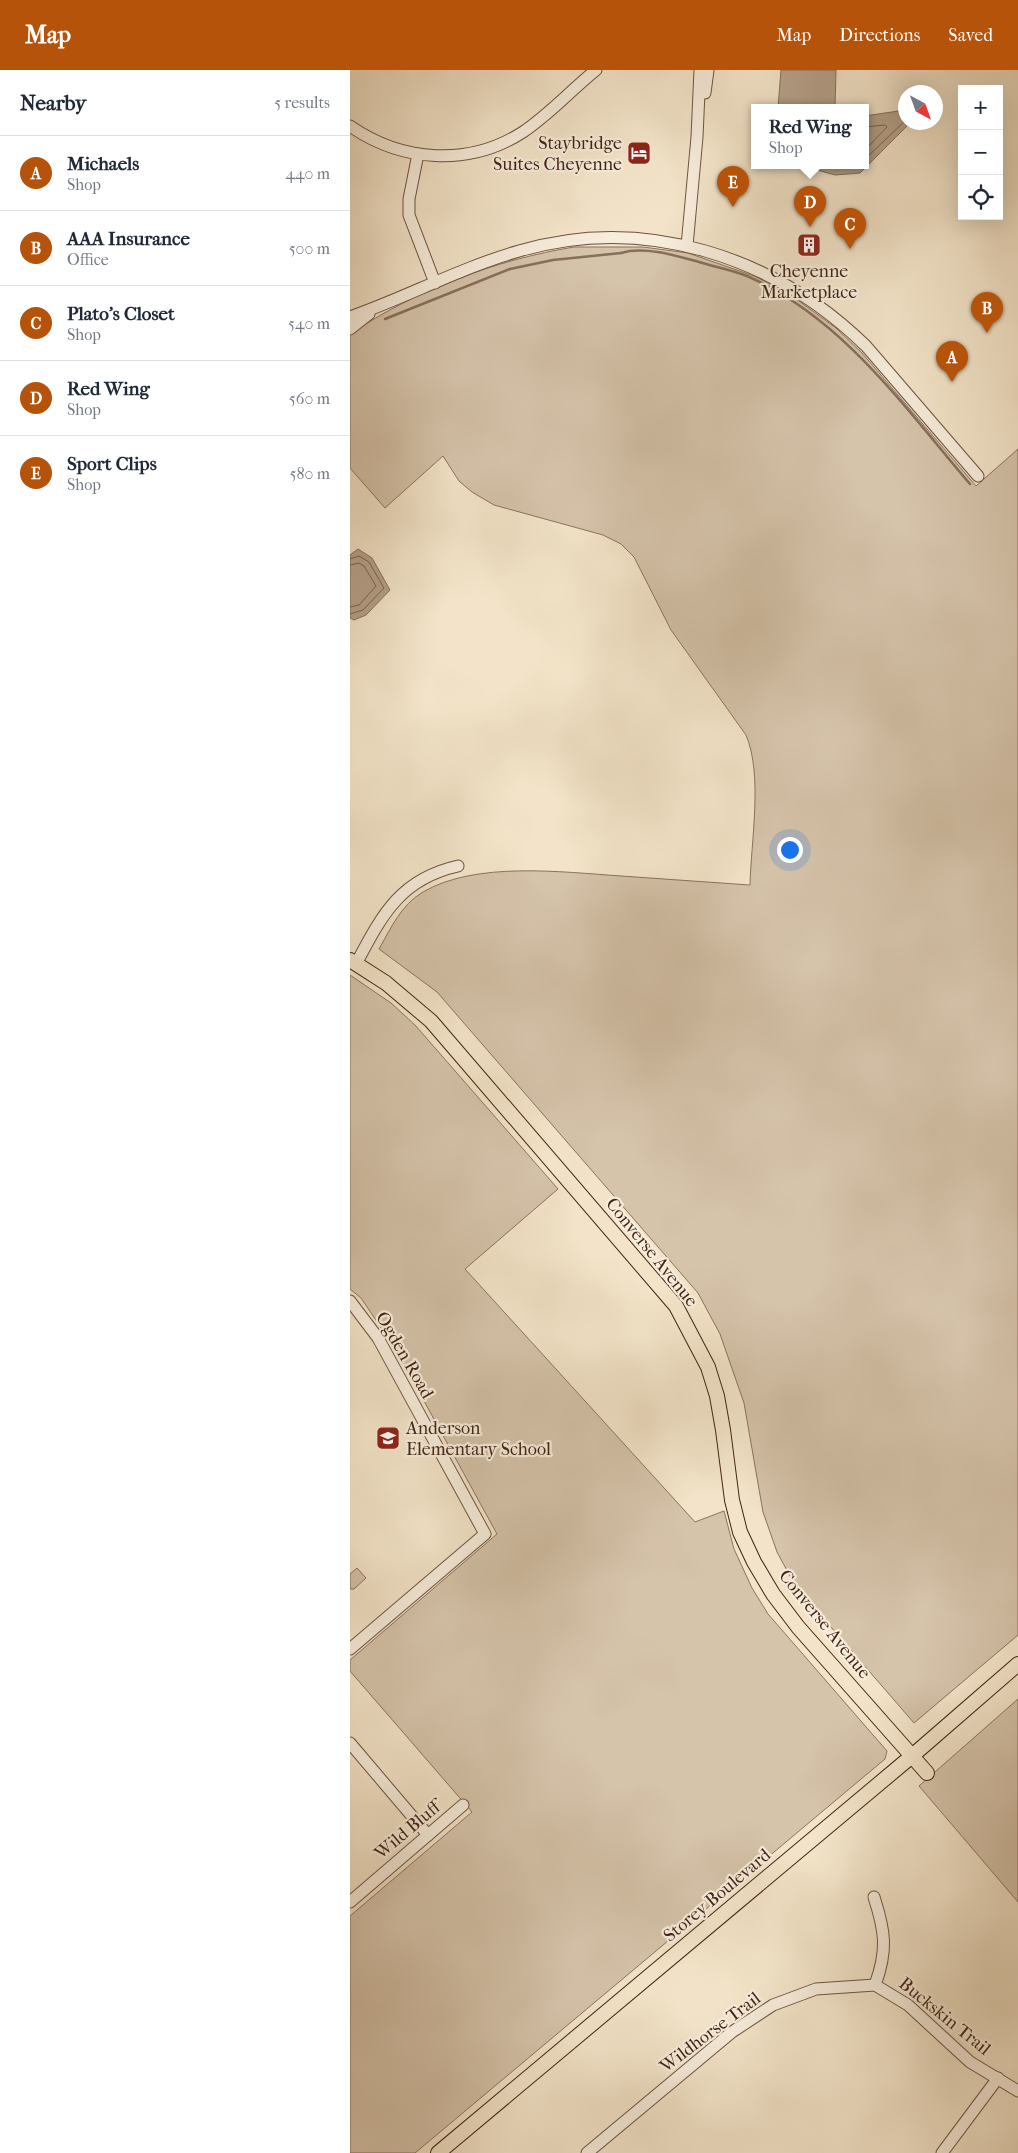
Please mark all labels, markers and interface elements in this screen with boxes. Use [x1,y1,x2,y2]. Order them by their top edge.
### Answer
text: Map [25,21,71,49]
text: Map [777,25,811,46]
text: Directions [839,25,920,46]
text: Saved [948,25,993,46]
north arrow [898,85,943,130]
map controls [958,85,1003,220]
button: + [958,85,1003,130]
text: Nearby [20,91,86,115]
text: 5 results [274,93,330,112]
popup [751,104,869,169]
text: Red Wing [769,116,851,138]
button: − [958,130,1003,175]
place label: Staybridge Suites Cheyenne [493,133,622,175]
text: Shop [769,138,803,157]
hotel icon: Staybridge Suites Cheyenne [626,140,652,166]
text: Michaels [67,153,139,175]
text: A [31,164,41,183]
text: 440 m [285,164,330,183]
pin: E [717,166,749,207]
text: Shop [67,175,101,194]
button: locate [958,175,1003,220]
pin: D [794,186,826,227]
pin: C [834,208,866,249]
text: AAA Insurance [67,228,190,250]
building icon: Cheyenne Marketplace [796,232,822,258]
text: B [31,239,41,258]
text: 500 m [289,239,330,258]
text: Office [67,250,109,269]
place label: Cheyenne Marketplace [761,261,857,303]
pin: B [971,292,1003,333]
text: Plato's Closet [67,303,175,325]
text: C [31,314,41,333]
text: 540 m [288,314,330,333]
text: Shop [67,325,101,344]
pin: A [936,341,968,382]
text: Red Wing [67,378,150,400]
text: D [30,389,42,408]
text: 560 m [289,389,330,408]
text: Shop [67,400,101,419]
text: Sport Clips [67,453,157,475]
text: E [31,464,41,483]
text: 580 m [289,464,330,483]
text: Shop [67,475,101,494]
your location [777,837,803,863]
street label: Converse Avenue [601,1194,702,1311]
street label: Ogden Road [371,1308,438,1403]
place label: Anderson Elementary School [405,1418,551,1460]
school or university icon: Anderson Elementary School [375,1425,401,1451]
street label: Converse Avenue [774,1566,875,1683]
street label: Wild Bluff [370,1794,448,1864]
street label: Storey Boulevard [660,1844,775,1946]
street label: Buckskin Trail [895,1973,995,2060]
street label: Wildhorse Trail [655,1988,765,2078]

